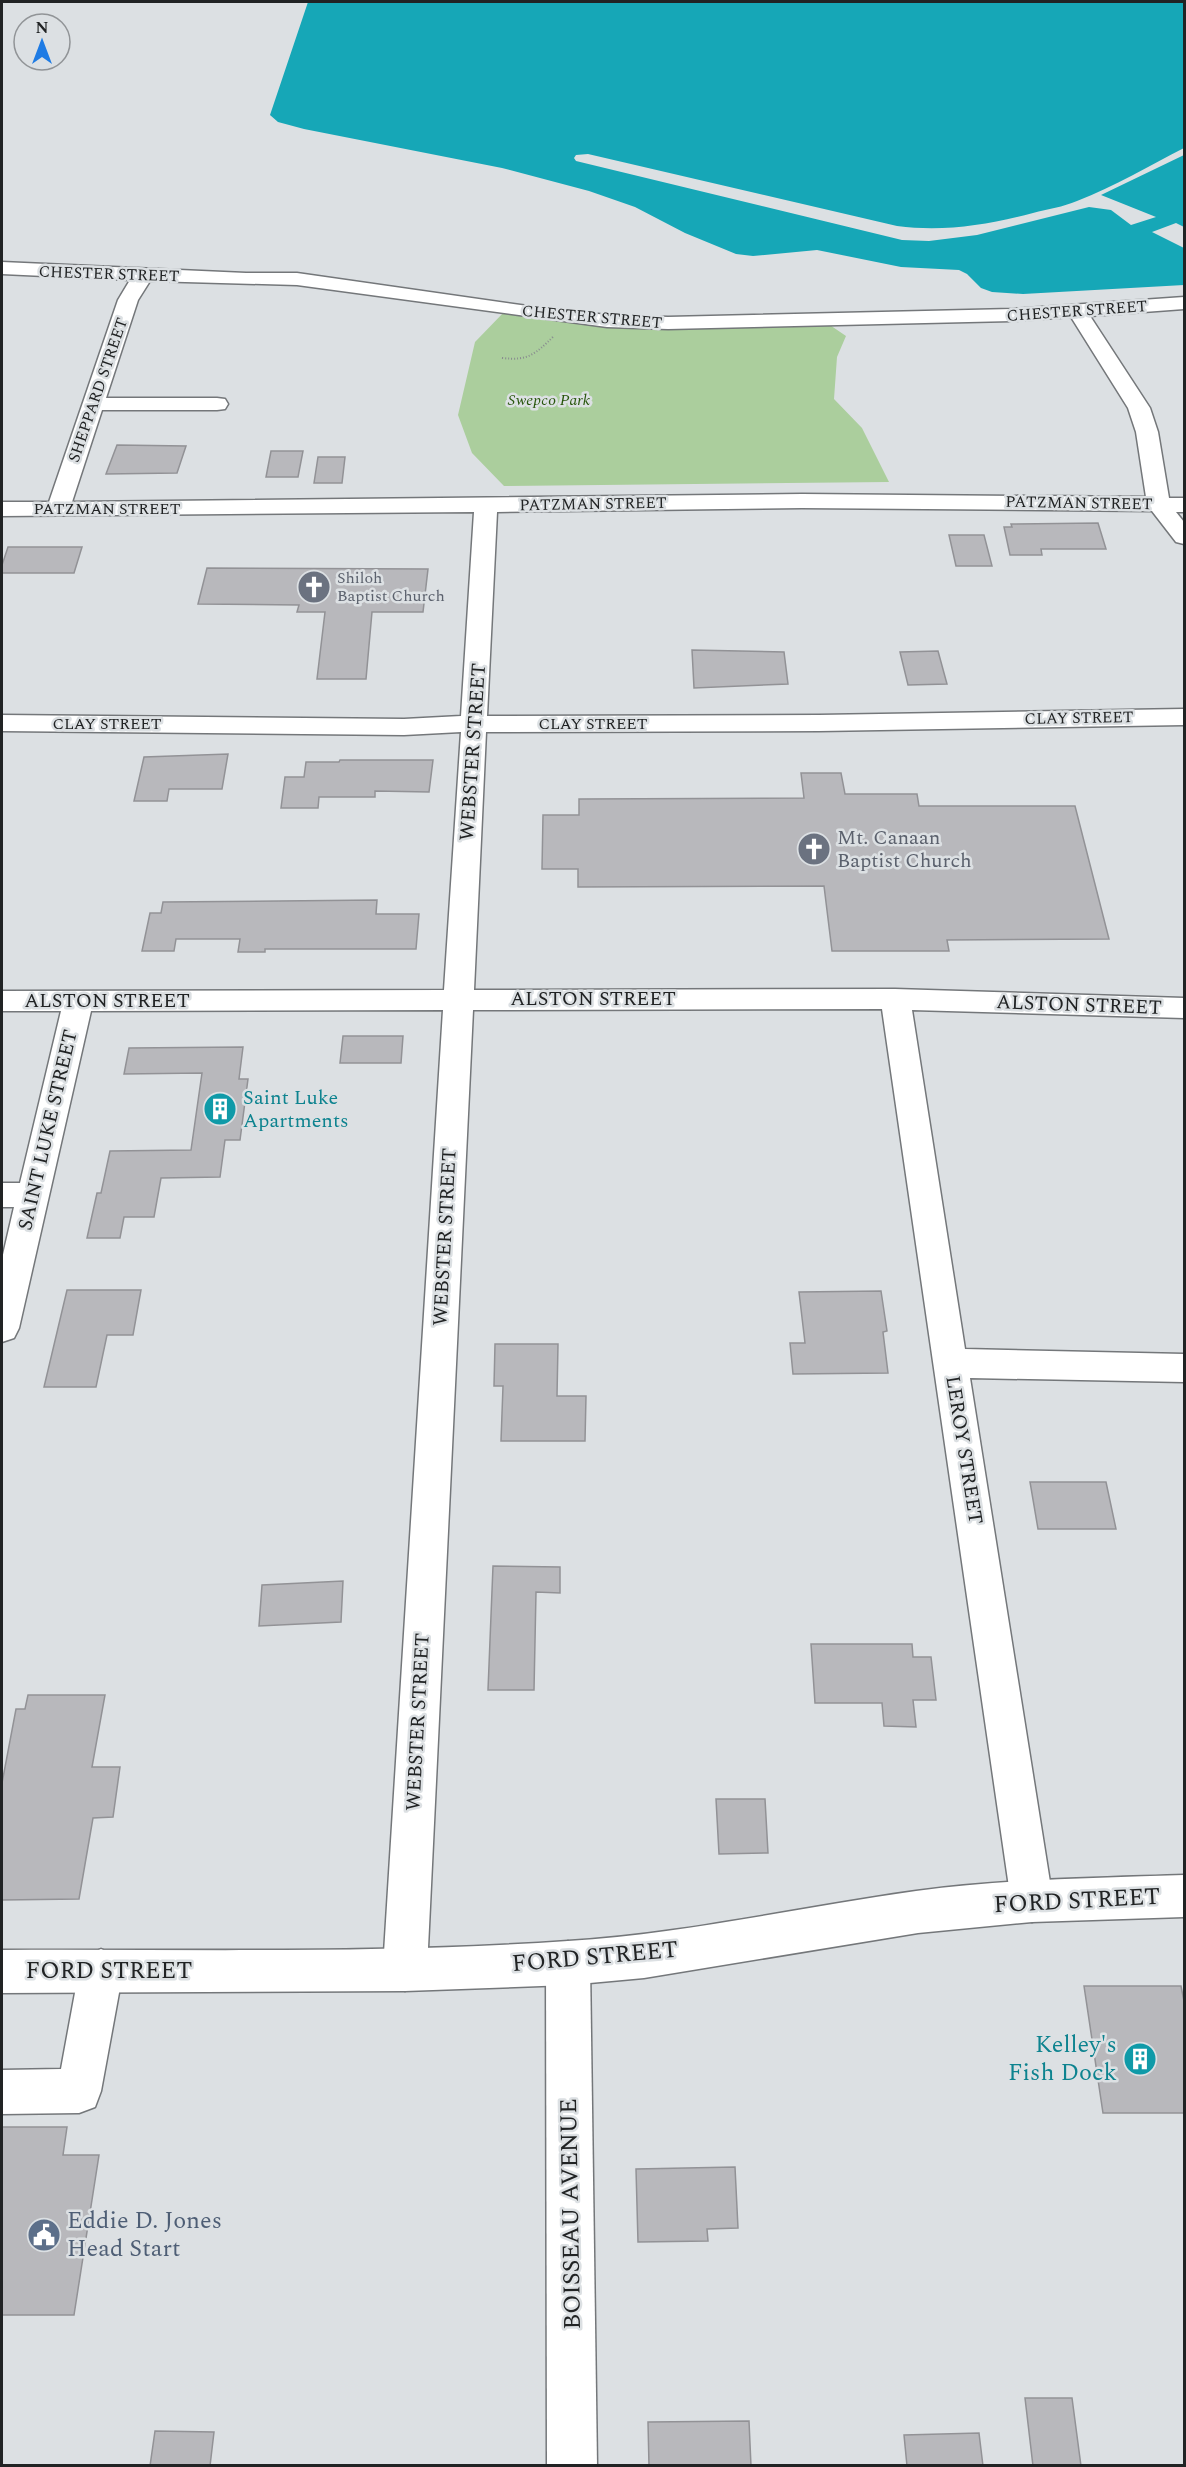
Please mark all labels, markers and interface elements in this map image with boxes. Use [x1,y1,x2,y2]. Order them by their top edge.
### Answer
north arrow [12,12,72,72]
text: N [35,16,49,40]
street label: CHESTER STREET [38,260,180,288]
street label: CHESTER STREET [1006,294,1148,328]
street label: CHESTER STREET [521,299,663,335]
street label: SHEPPARD STREET [62,314,134,466]
park label: Swepco Park [508,388,591,412]
street label: PATZMAN STREET [1005,490,1153,516]
street label: PATZMAN STREET [519,491,667,517]
street label: PATZMAN STREET [33,497,181,521]
place label: Shiloh Baptist Church [337,566,445,608]
church icon: Shiloh Baptist Church [296,569,332,605]
street label: WEBSTER STREET [452,662,494,842]
street label: CLAY STREET [1024,705,1134,731]
street label: CLAY STREET [52,712,162,736]
street label: CLAY STREET [538,712,648,736]
place label: Mt. Canaan Baptist Church [837,823,972,876]
church icon: Mt. Canaan Baptist Church [796,831,832,867]
street label: ALSTON STREET [510,984,676,1014]
street label: ALSTON STREET [24,986,190,1016]
street label: ALSTON STREET [996,987,1162,1023]
street label: SAINT LUKE STREET [10,1027,86,1233]
place label: Saint Luke Apartments [243,1083,349,1136]
building icon: Saint Luke Apartments [202,1091,238,1127]
street label: WEBSTER STREET [425,1147,465,1327]
street label: LEROY STREET [937,1373,991,1527]
street label: WEBSTER STREET [398,1632,438,1812]
street label: FORD STREET [993,1879,1161,1923]
street label: FORD STREET [510,1932,680,1982]
street label: FORD STREET [26,1953,192,1989]
place label: Kelley's Fish Dock [1008,2027,1117,2091]
building icon: Kelley's Fish Dock [1122,2041,1158,2077]
street label: BOISSEAU AVENUE [551,2098,591,2330]
place label: Eddie D. Jones Head Start [67,2203,222,2267]
public building icon: Eddie D. Jones Head Start [26,2217,62,2253]

